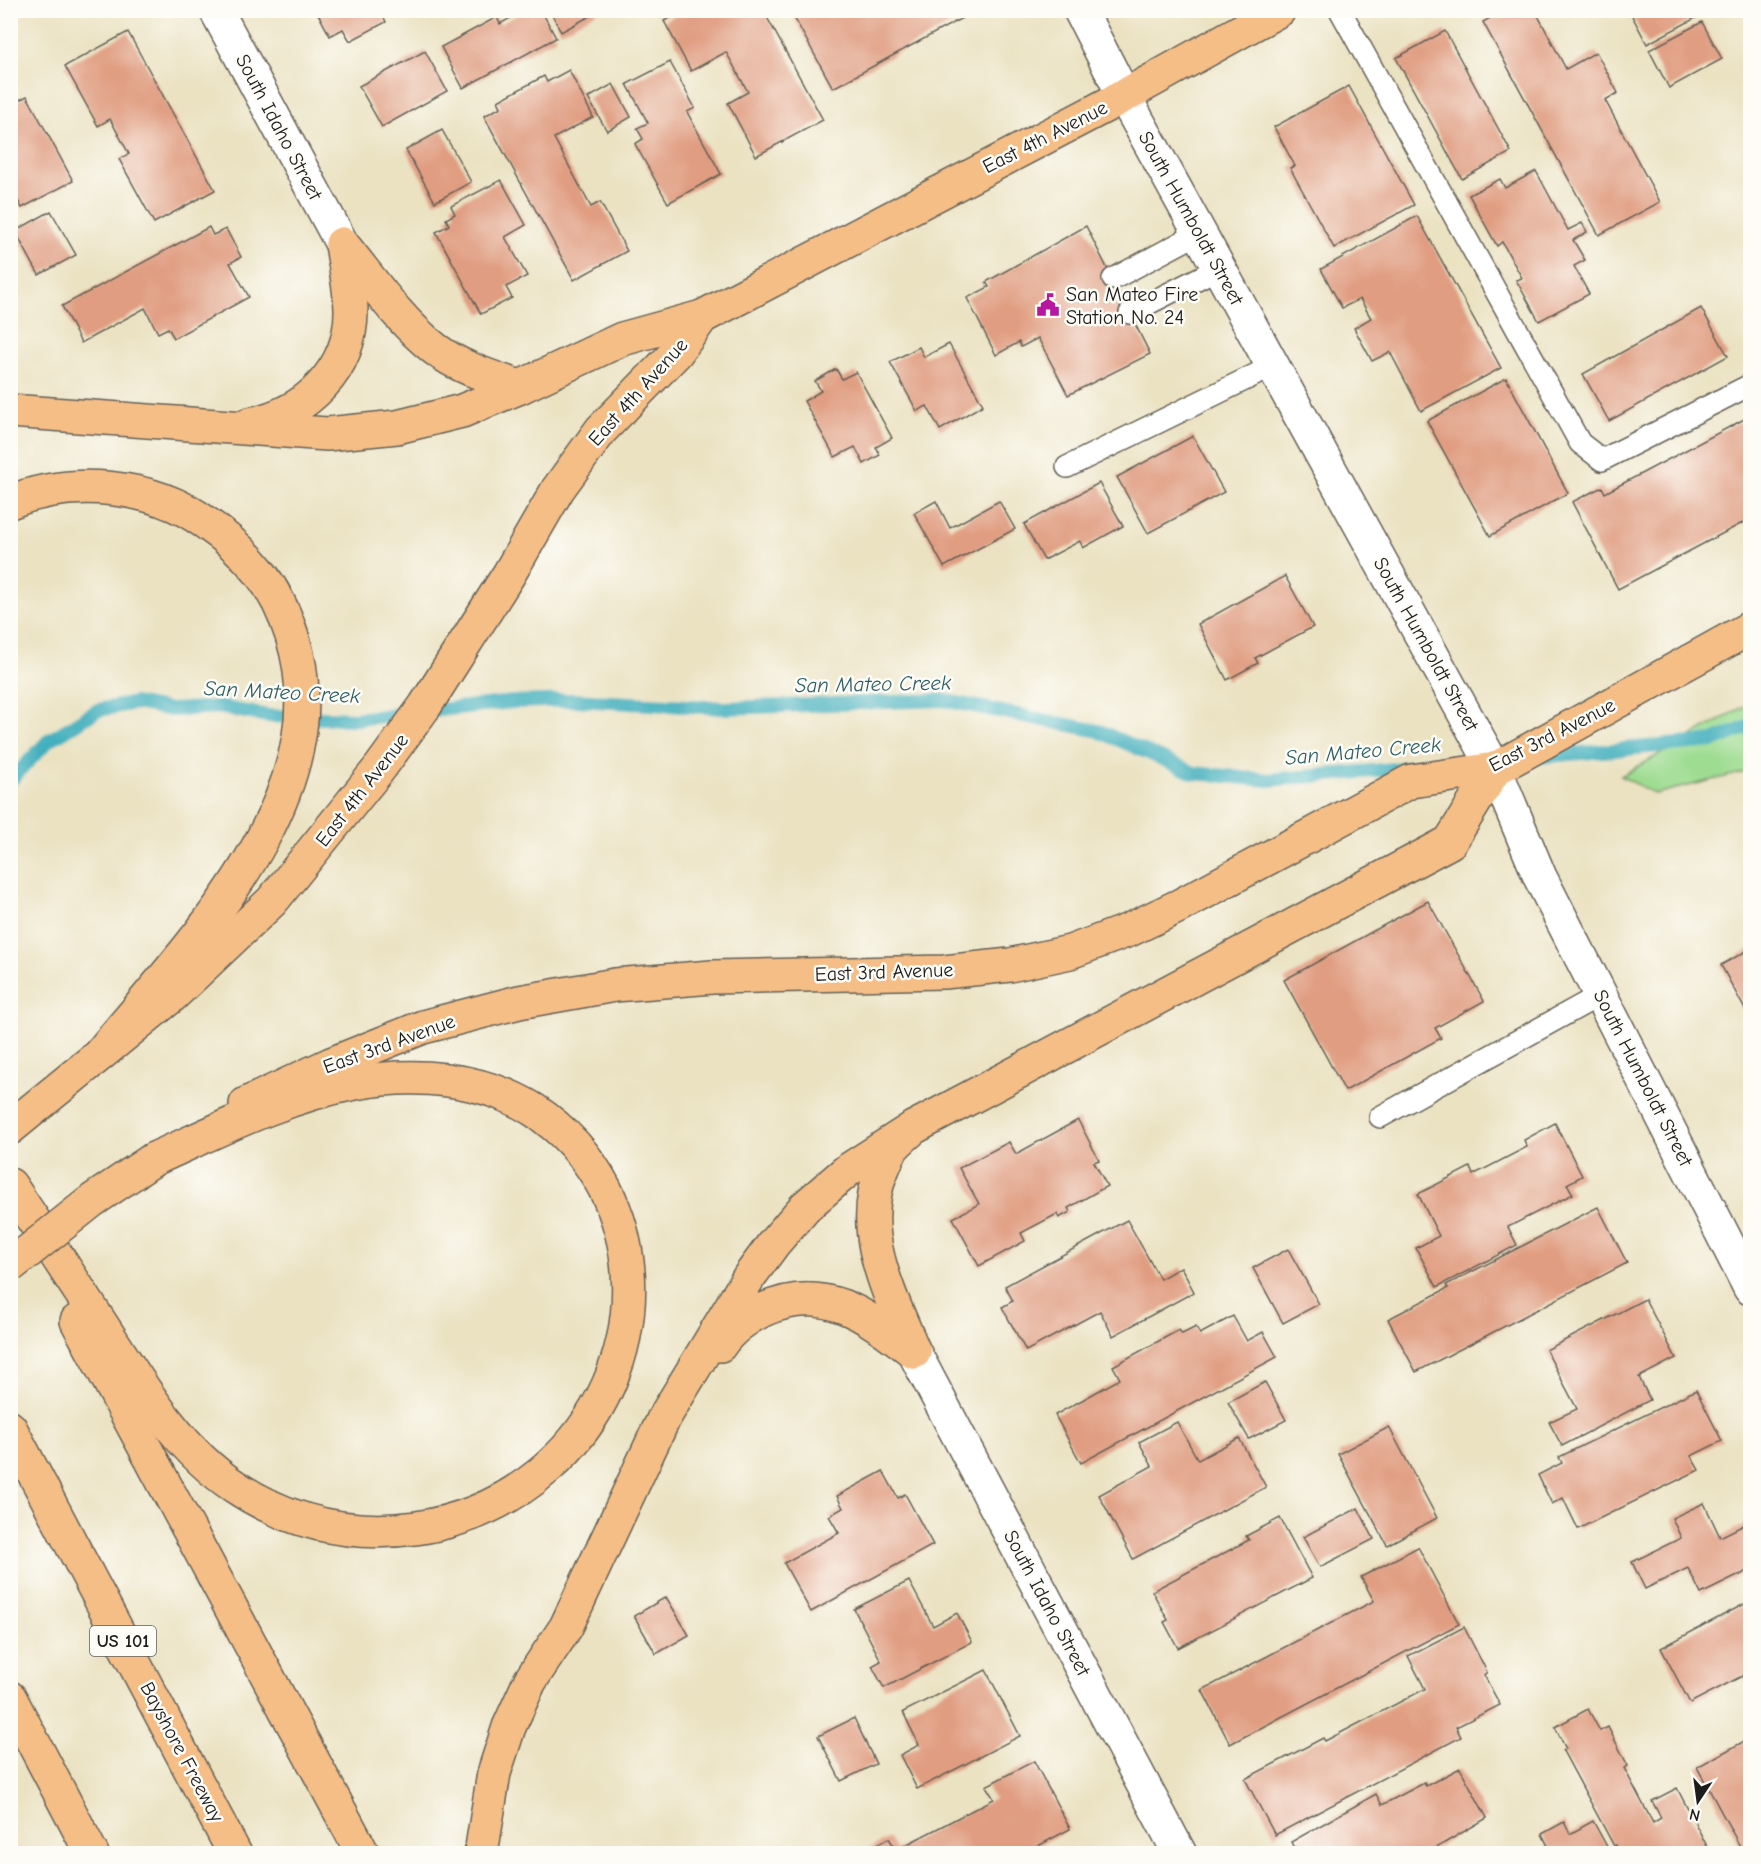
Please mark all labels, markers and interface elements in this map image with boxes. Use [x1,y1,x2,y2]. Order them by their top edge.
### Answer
street label: South Idaho Street [231,50,328,205]
street label: East 4th Avenue [979,96,1111,178]
street label: South Humboldt Street [1134,127,1249,310]
place label: San Mateo Fire Station No. 24 [1066,283,1198,329]
public building icon: San Mateo Fire Station No. 24 [1035,292,1061,318]
street label: East 4th Avenue [584,333,692,451]
street label: South Humboldt Street [1369,553,1484,736]
water label: San Mateo Creek [795,671,952,697]
water label: San Mateo Creek [203,676,361,708]
street label: East 3rd Avenue [1485,693,1619,777]
street label: East 4th Avenue [311,729,413,851]
water label: San Mateo Creek [1284,732,1443,770]
street label: East 3rd Avenue [814,958,954,986]
street label: South Humboldt Street [1589,986,1698,1171]
street label: East 3rd Avenue [320,1009,458,1079]
street label: South Idaho Street [999,1526,1096,1681]
road number: US 101 [90,1626,156,1656]
street label: Bayshore Freeway [135,1678,229,1826]
north arrow [1668,1771,1728,1831]
text: N [1688,1805,1702,1825]

